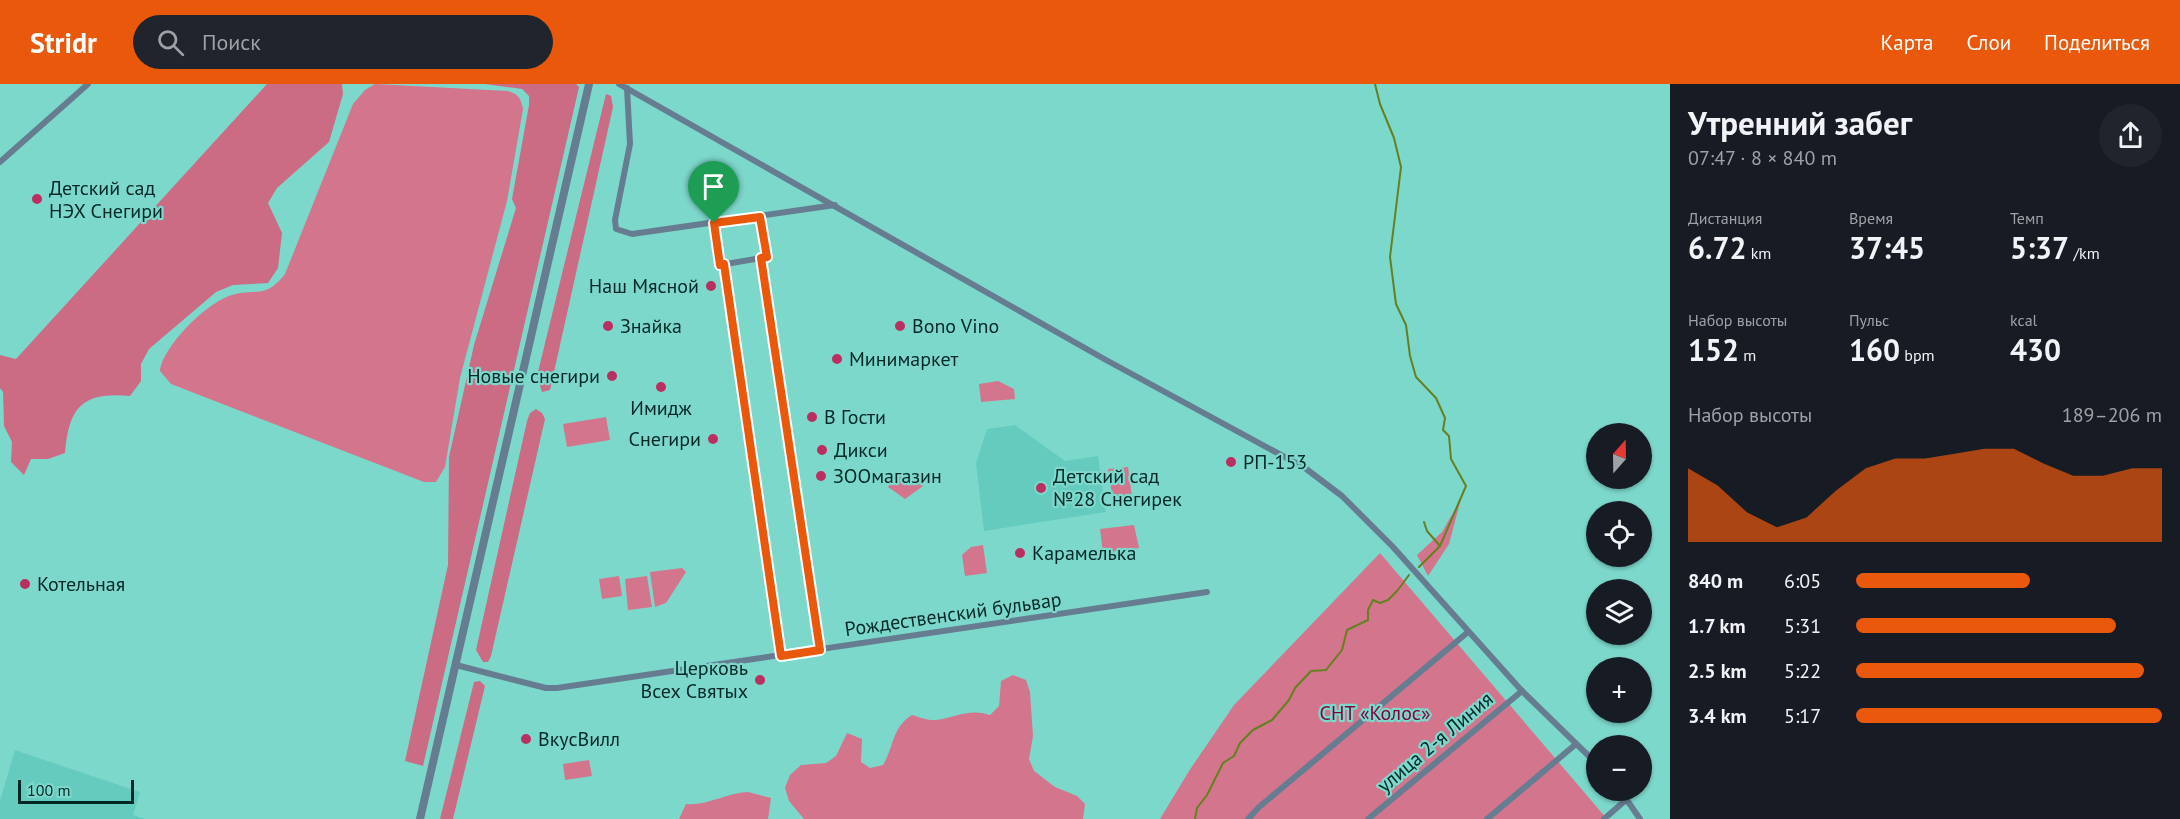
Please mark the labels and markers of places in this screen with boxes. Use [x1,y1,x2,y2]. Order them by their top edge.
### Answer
pin [688,161,739,223]
place label: Детский сад НЭХ Снегири [49,175,163,224]
marker: Детский сад НЭХ Снегири [30,192,44,206]
place label: Наш Мясной [589,273,699,299]
marker: Наш Мясной [704,279,718,293]
place label: Знайка [620,313,682,339]
place label: Bono Vino [912,313,999,339]
marker: Знайка [601,319,615,333]
marker: Bono Vino [893,319,907,333]
place label: Минимаркет [849,346,959,372]
marker: Минимаркет [830,352,844,366]
place label: Новые снегири [467,363,600,389]
marker: Новые снегири [605,369,619,383]
marker: Имидж [654,380,668,394]
place label: Имидж [630,395,693,421]
place label: В Гости [824,404,886,430]
marker: В Гости [805,410,819,424]
place label: Снегири [629,426,701,452]
marker: Снегири [706,432,720,446]
place label: Дикси [834,437,888,463]
marker: Дикси [815,443,829,457]
place label: РП-153 [1243,449,1307,475]
marker: РП-153 [1224,455,1238,469]
place label: ЗООмагазин [833,463,942,489]
place label: Детский сад №28 Снегирек [1053,463,1182,512]
marker: ЗООмагазин [814,469,828,483]
marker: Детский сад №28 Снегирек [1034,481,1048,495]
place label: Карамелька [1032,540,1136,566]
marker: Карамелька [1013,546,1027,560]
place label: Котельная [37,571,125,597]
marker: Котельная [18,577,32,591]
place label: Церковь Всех Святых [641,655,748,704]
marker: Церковь Всех Святых [753,673,767,687]
place label: ВкусВилл [538,726,620,752]
marker: ВкусВилл [519,732,533,746]

